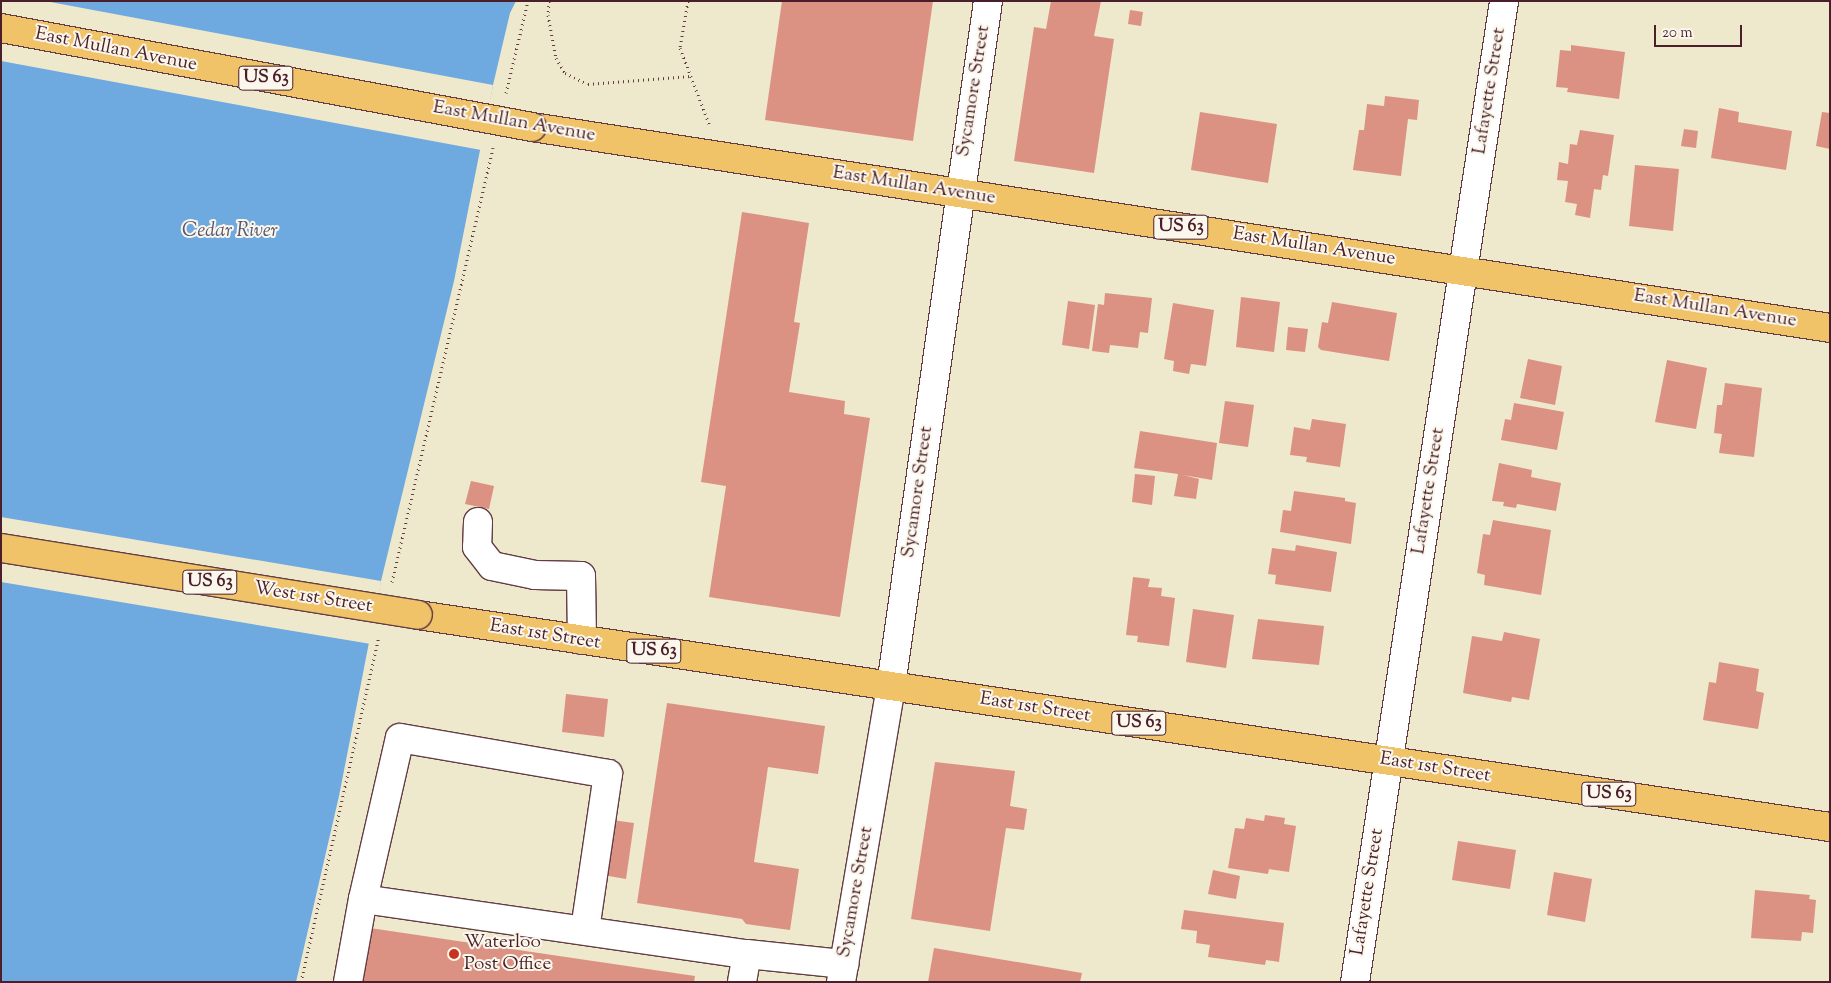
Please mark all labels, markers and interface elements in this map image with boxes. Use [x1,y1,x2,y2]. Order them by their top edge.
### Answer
scale bar [1656,15,1744,47]
street label: East Mullan Avenue [33,23,199,77]
text: 20 m [1662,23,1693,44]
street label: Sycamore Street [952,24,996,158]
street label: Lafayette Street [1469,26,1511,156]
road number: US 63 [237,62,295,94]
street label: East Mullan Avenue [431,96,597,148]
street label: East Mullan Avenue [831,162,997,210]
road number: US 63 [1152,212,1210,242]
water label: Cedar River [182,219,278,243]
street label: East Mullan Avenue [1231,223,1397,271]
street label: East Mullan Avenue [1632,285,1798,333]
street label: Sycamore Street [897,425,939,559]
street label: Lafayette Street [1408,426,1450,556]
road number: US 63 [181,566,239,598]
street label: West 1st Street [252,577,374,619]
street label: East 1st Street [488,615,602,655]
road number: US 63 [625,636,683,666]
street label: East 1st Street [978,688,1092,728]
road number: US 63 [1110,708,1168,738]
street label: East 1st Street [1378,748,1492,788]
road number: US 63 [1580,779,1638,810]
street label: Sycamore Street [833,825,879,959]
street label: Lafayette Street [1347,827,1389,957]
place label: Waterloo Post Office [464,932,551,976]
marker: Waterloo Post Office [448,948,460,960]

